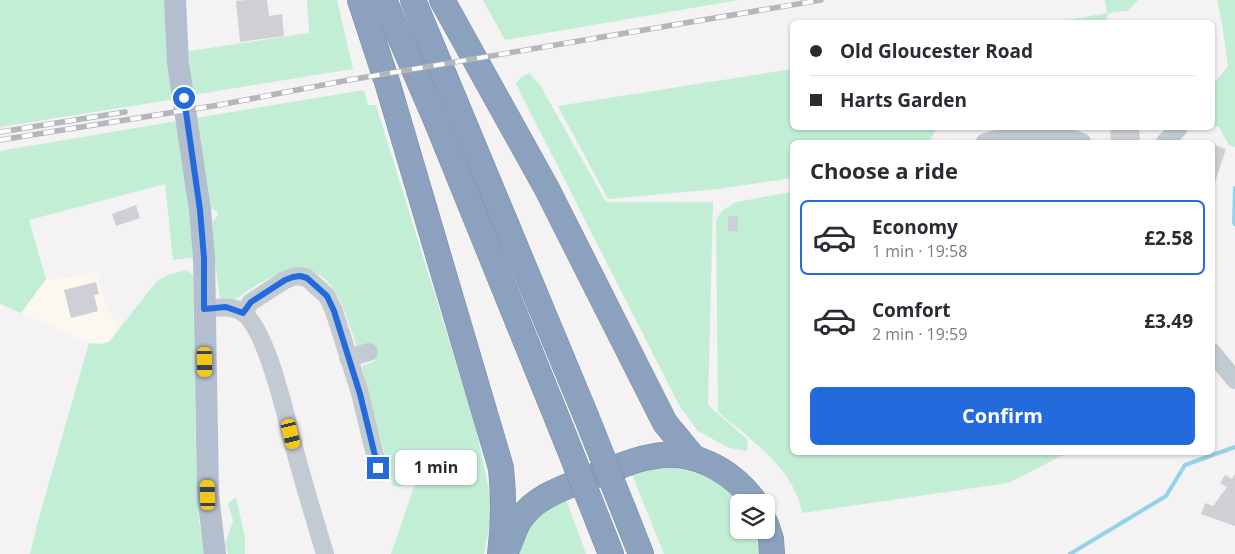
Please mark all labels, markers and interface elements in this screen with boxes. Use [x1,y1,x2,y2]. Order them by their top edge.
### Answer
text: Old Gloucester Road [840,38,1033,64]
route start [173,87,195,109]
text: Harts Garden [840,87,967,113]
text: Choose a ride [810,155,958,185]
text: Economy [872,214,958,240]
icon: car [812,215,857,260]
text: £2.58 [1144,225,1193,251]
text: 1 min · 19:58 [872,240,967,262]
text: Comfort [872,297,951,323]
icon: car [812,298,857,343]
text: £3.49 [1144,308,1193,334]
text: 2 min · 19:59 [872,323,967,345]
car [197,347,212,377]
button: Confirm [810,387,1195,445]
car [280,418,301,450]
callout: 1 min [396,450,478,486]
text: 1 min [414,456,458,478]
route end [367,457,389,479]
car [199,480,216,510]
map controls [730,494,775,539]
button: layers [730,494,775,539]

